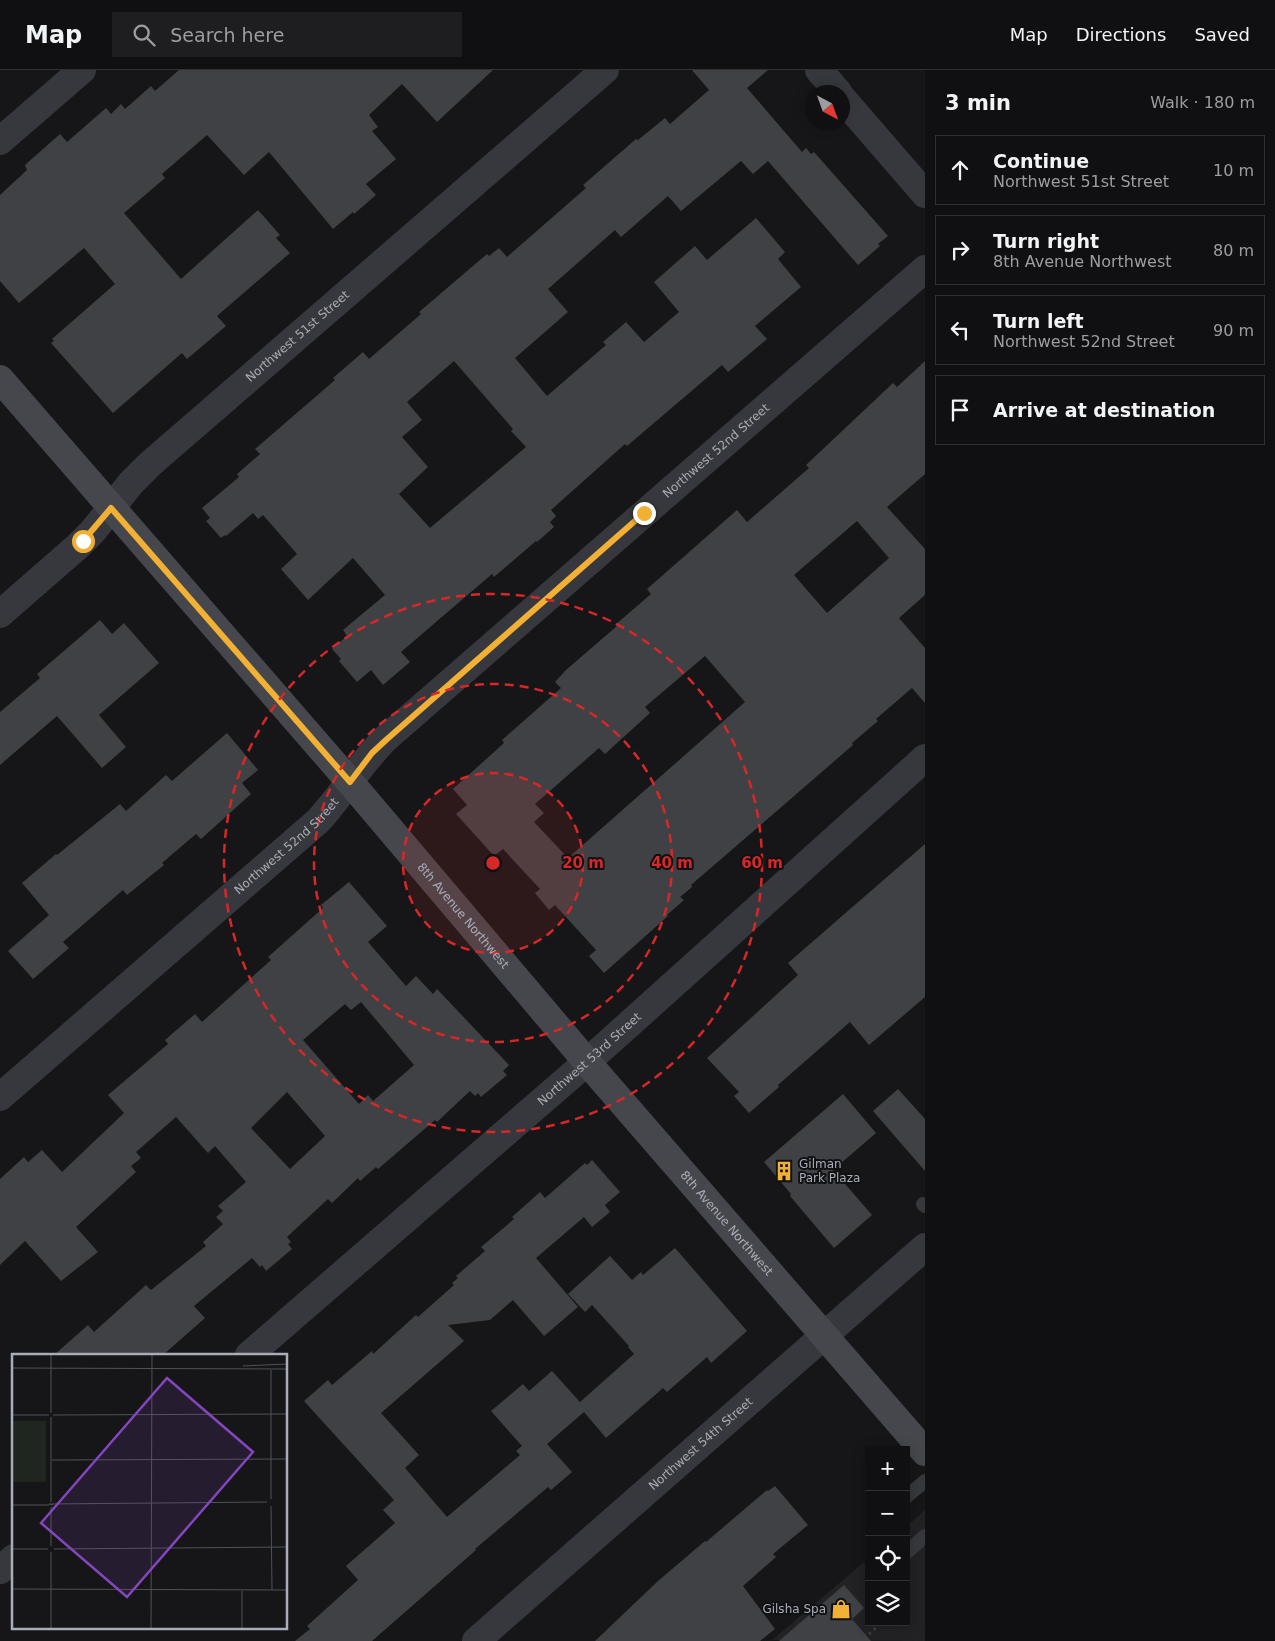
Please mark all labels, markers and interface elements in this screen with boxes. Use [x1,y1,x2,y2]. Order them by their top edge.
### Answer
search box [112,12,462,57]
text: Map [25,21,82,49]
icon: search [130,21,158,49]
text: Search here [170,24,284,46]
text: Map [1010,24,1048,45]
text: Directions [1076,24,1166,45]
text: Saved [1194,24,1250,45]
north arrow [805,85,850,130]
text: 3 min [945,91,1011,115]
text: Walk · 180 m [1150,93,1255,112]
text: Continue [993,150,1089,172]
icon: ahead [946,156,974,184]
text: 10 m [1213,161,1254,180]
text: Northwest 51st Street [993,172,1169,191]
text: Turn right [993,230,1099,252]
icon: right [946,236,974,264]
text: 80 m [1213,241,1254,260]
text: 8th Avenue Northwest [993,252,1172,271]
street label: Northwest 51st Street [243,287,352,385]
text: Turn left [993,310,1084,332]
icon: left [946,316,974,344]
text: 90 m [1213,321,1254,340]
text: Northwest 52nd Street [993,332,1175,351]
icon: arrive [946,396,974,424]
text: Arrive at destination [993,399,1215,421]
street label: Northwest 52nd Street [660,401,772,501]
route end [633,502,656,525]
route start [72,530,95,553]
street label: Northwest 52nd Street [232,795,342,897]
centre of rings [484,854,502,872]
text: 20 m [562,854,604,872]
text: 40 m [651,854,693,872]
text: 60 m [741,854,783,872]
street label: 8th Avenue Northwest [415,860,512,972]
street label: Northwest 53rd Street [535,1009,644,1109]
place label: Gilman Park Plaza [799,1157,860,1185]
building icon: Gilman Park Plaza [773,1160,795,1182]
street label: 8th Avenue Northwest [678,1168,776,1279]
inset map [12,1354,288,1628]
street label: Northwest 54th Street [646,1394,756,1493]
map controls [865,1446,910,1626]
button: + [865,1446,910,1491]
button: − [865,1491,910,1536]
button: locate [865,1536,910,1581]
button: layers [865,1581,910,1626]
shop icon: Gilsha Spa [830,1598,852,1620]
place label: Gilsha Spa [762,1602,826,1616]

